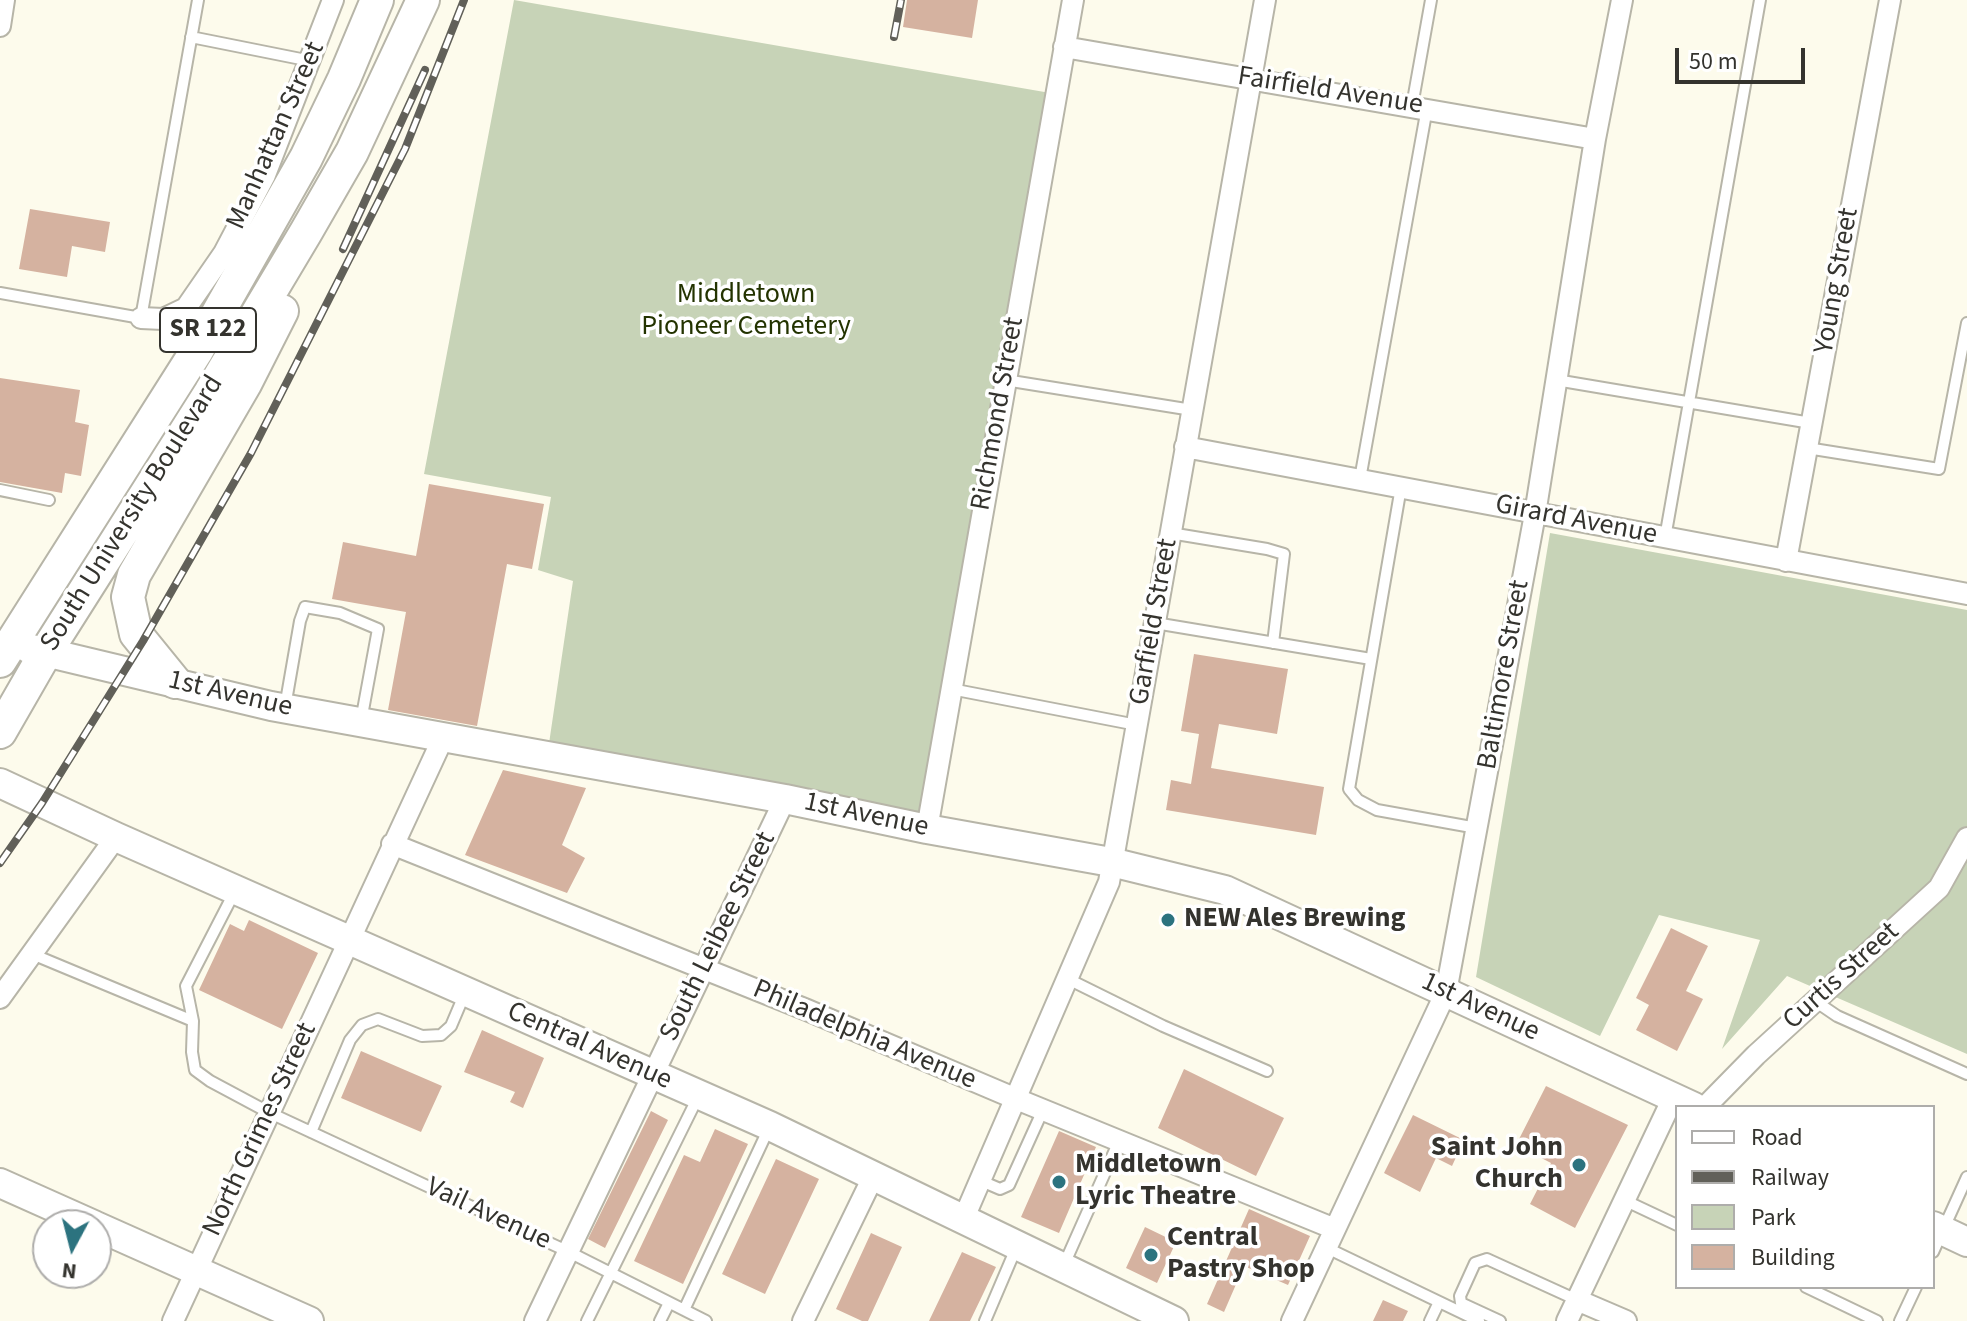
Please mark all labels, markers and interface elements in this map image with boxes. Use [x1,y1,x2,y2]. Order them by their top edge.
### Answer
scale bar [1679,32,1809,82]
street label: Manhattan Street [221,37,333,235]
text: 50 m [1689,44,1738,79]
street label: Fairfield Avenue [1235,61,1425,123]
street label: Young Street [1809,205,1867,357]
park label: Middletown Pioneer Cemetery [641,279,851,345]
road number: SR 122 [160,308,256,352]
street label: Richmond Street [965,315,1033,513]
street label: South University Boulevard [34,370,232,658]
street label: Girard Avenue [1492,489,1660,553]
street label: Garfield Street [1124,536,1186,708]
street label: Baltimore Street [1472,578,1538,772]
street label: 1st Avenue [165,664,295,726]
street label: 1st Avenue [801,786,931,846]
street label: South Leibee Street [654,827,784,1047]
place label: NEW Ales Brewing [1184,903,1405,937]
marker: NEW Ales Brewing [1159,911,1177,929]
street label: Curtis Street [1777,916,1907,1038]
street label: 1st Avenue [1416,966,1544,1050]
street label: Philadelphia Avenue [747,974,981,1098]
street label: Central Avenue [501,996,677,1098]
street label: North Grimes Street [197,1018,325,1242]
legend [1675,1105,1935,1289]
text: Road [1751,1120,1803,1155]
place label: Saint John Church [1431,1132,1563,1198]
place label: Middletown Lyric Theatre [1075,1149,1236,1215]
marker: Saint John Church [1570,1156,1588,1174]
text: Railway [1751,1160,1829,1195]
street label: Vail Avenue [420,1171,556,1259]
marker: Middletown Lyric Theatre [1050,1173,1068,1191]
text: Park [1751,1200,1796,1235]
north arrow [32,1209,112,1289]
place label: Central Pastry Shop [1167,1222,1315,1288]
text: Building [1751,1240,1835,1275]
marker: Central Pastry Shop [1142,1246,1160,1264]
text: N [60,1254,79,1288]

